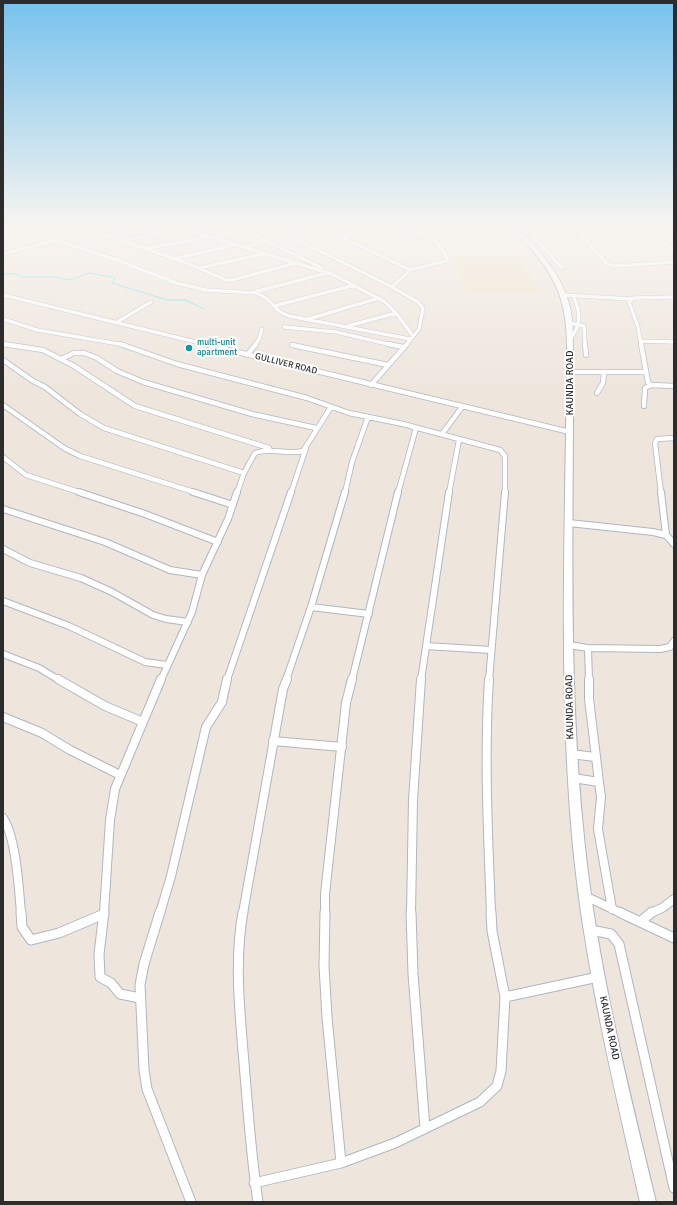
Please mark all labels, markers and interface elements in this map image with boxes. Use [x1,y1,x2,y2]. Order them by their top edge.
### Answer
place label: multi-unit apartment [197,338,237,359]
marker: multi-unit apartment [184,343,194,353]
street label: GULLIVER ROAD [254,351,318,377]
street label: KAUNDA ROAD [564,351,576,415]
street label: KAUNDA ROAD [563,674,577,740]
street label: KAUNDA ROAD [596,995,622,1061]

